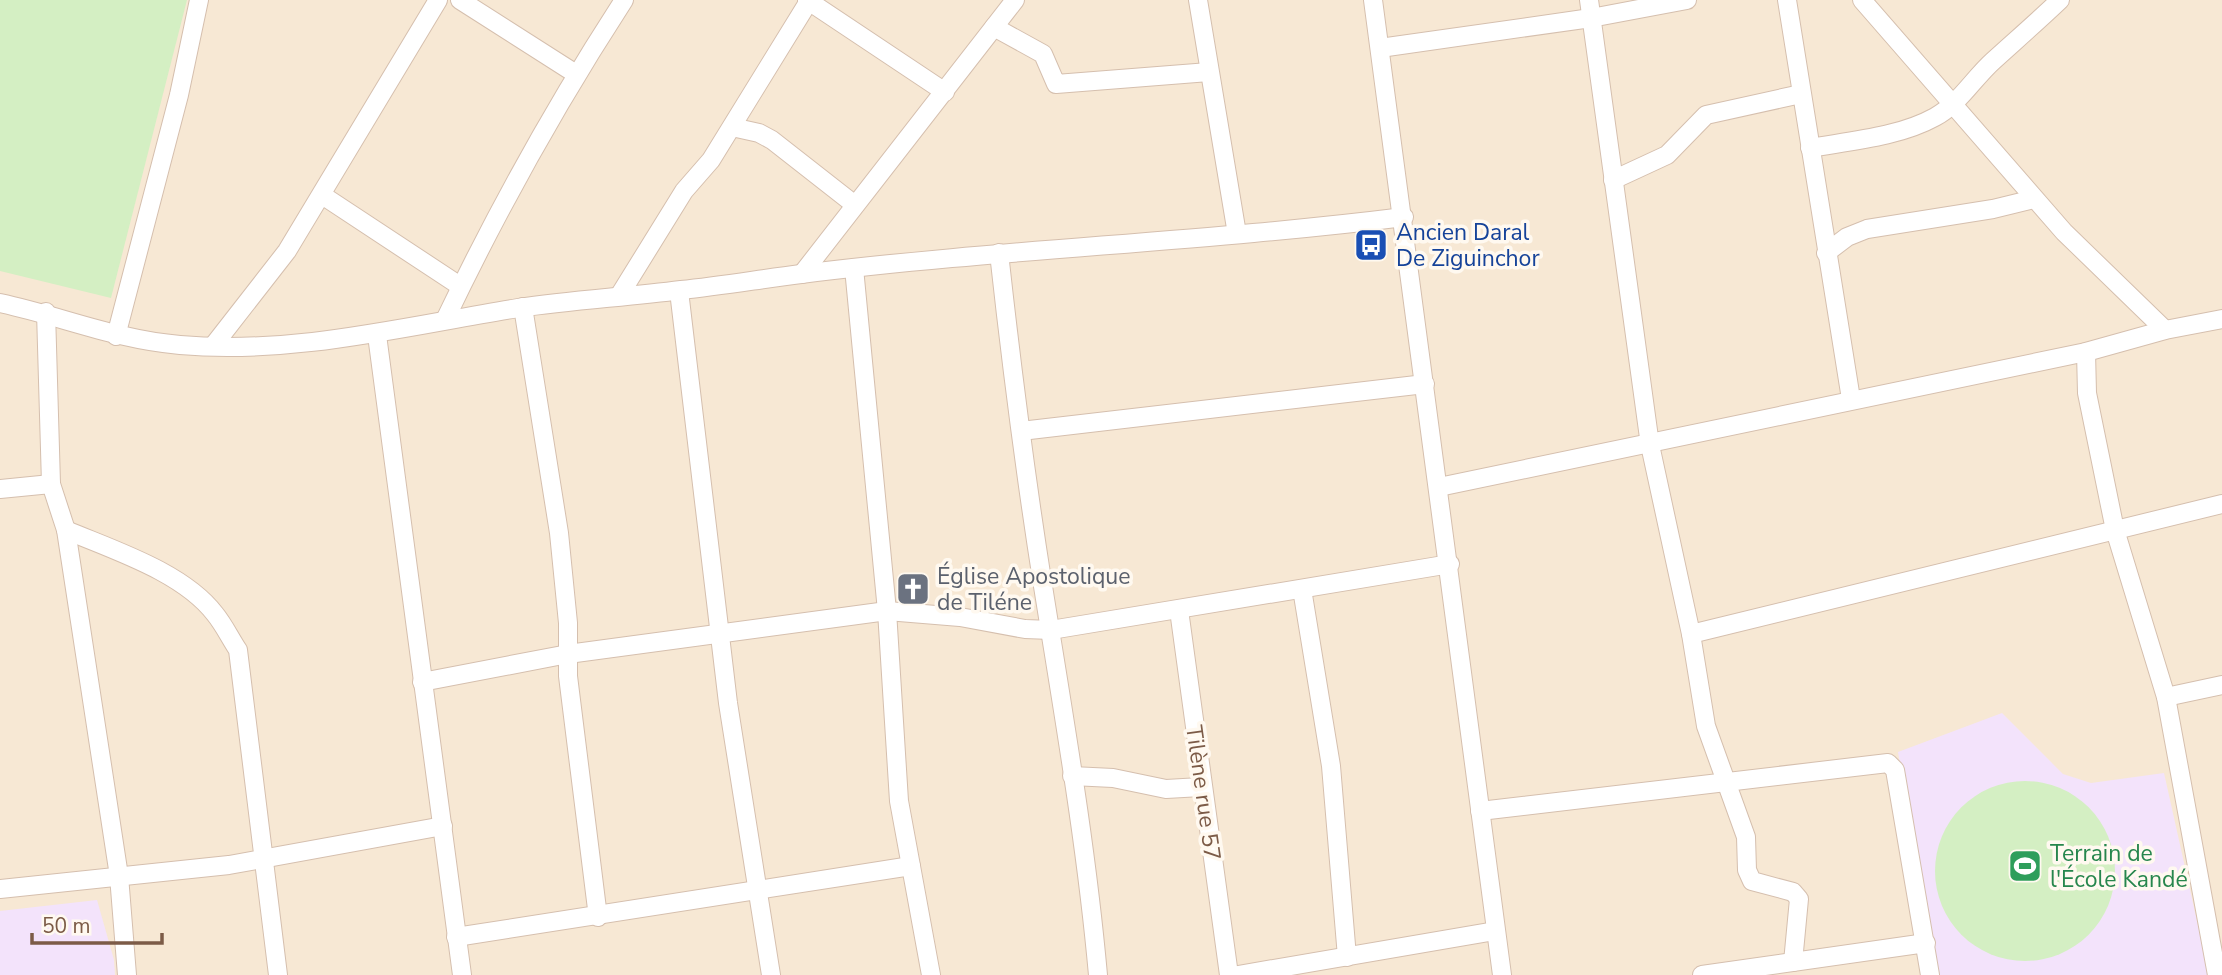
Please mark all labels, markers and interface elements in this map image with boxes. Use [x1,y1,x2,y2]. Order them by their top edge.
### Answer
place label: Ancien Daral De Ziguinchor [1396,217,1540,274]
bus stop icon: Ancien Daral De Ziguinchor [1352,226,1390,264]
place label: Église Apostolique de Tiléne [937,561,1130,618]
church icon: Église Apostolique de Tiléne [894,570,932,608]
street label: Tilène rue 57 [1178,723,1228,863]
place label: Terrain de l'École Kandé [2050,838,2188,895]
sports icon: Terrain de l'École Kandé [2006,847,2044,885]
scale bar [32,902,161,946]
text: 50 m [42,912,91,940]

